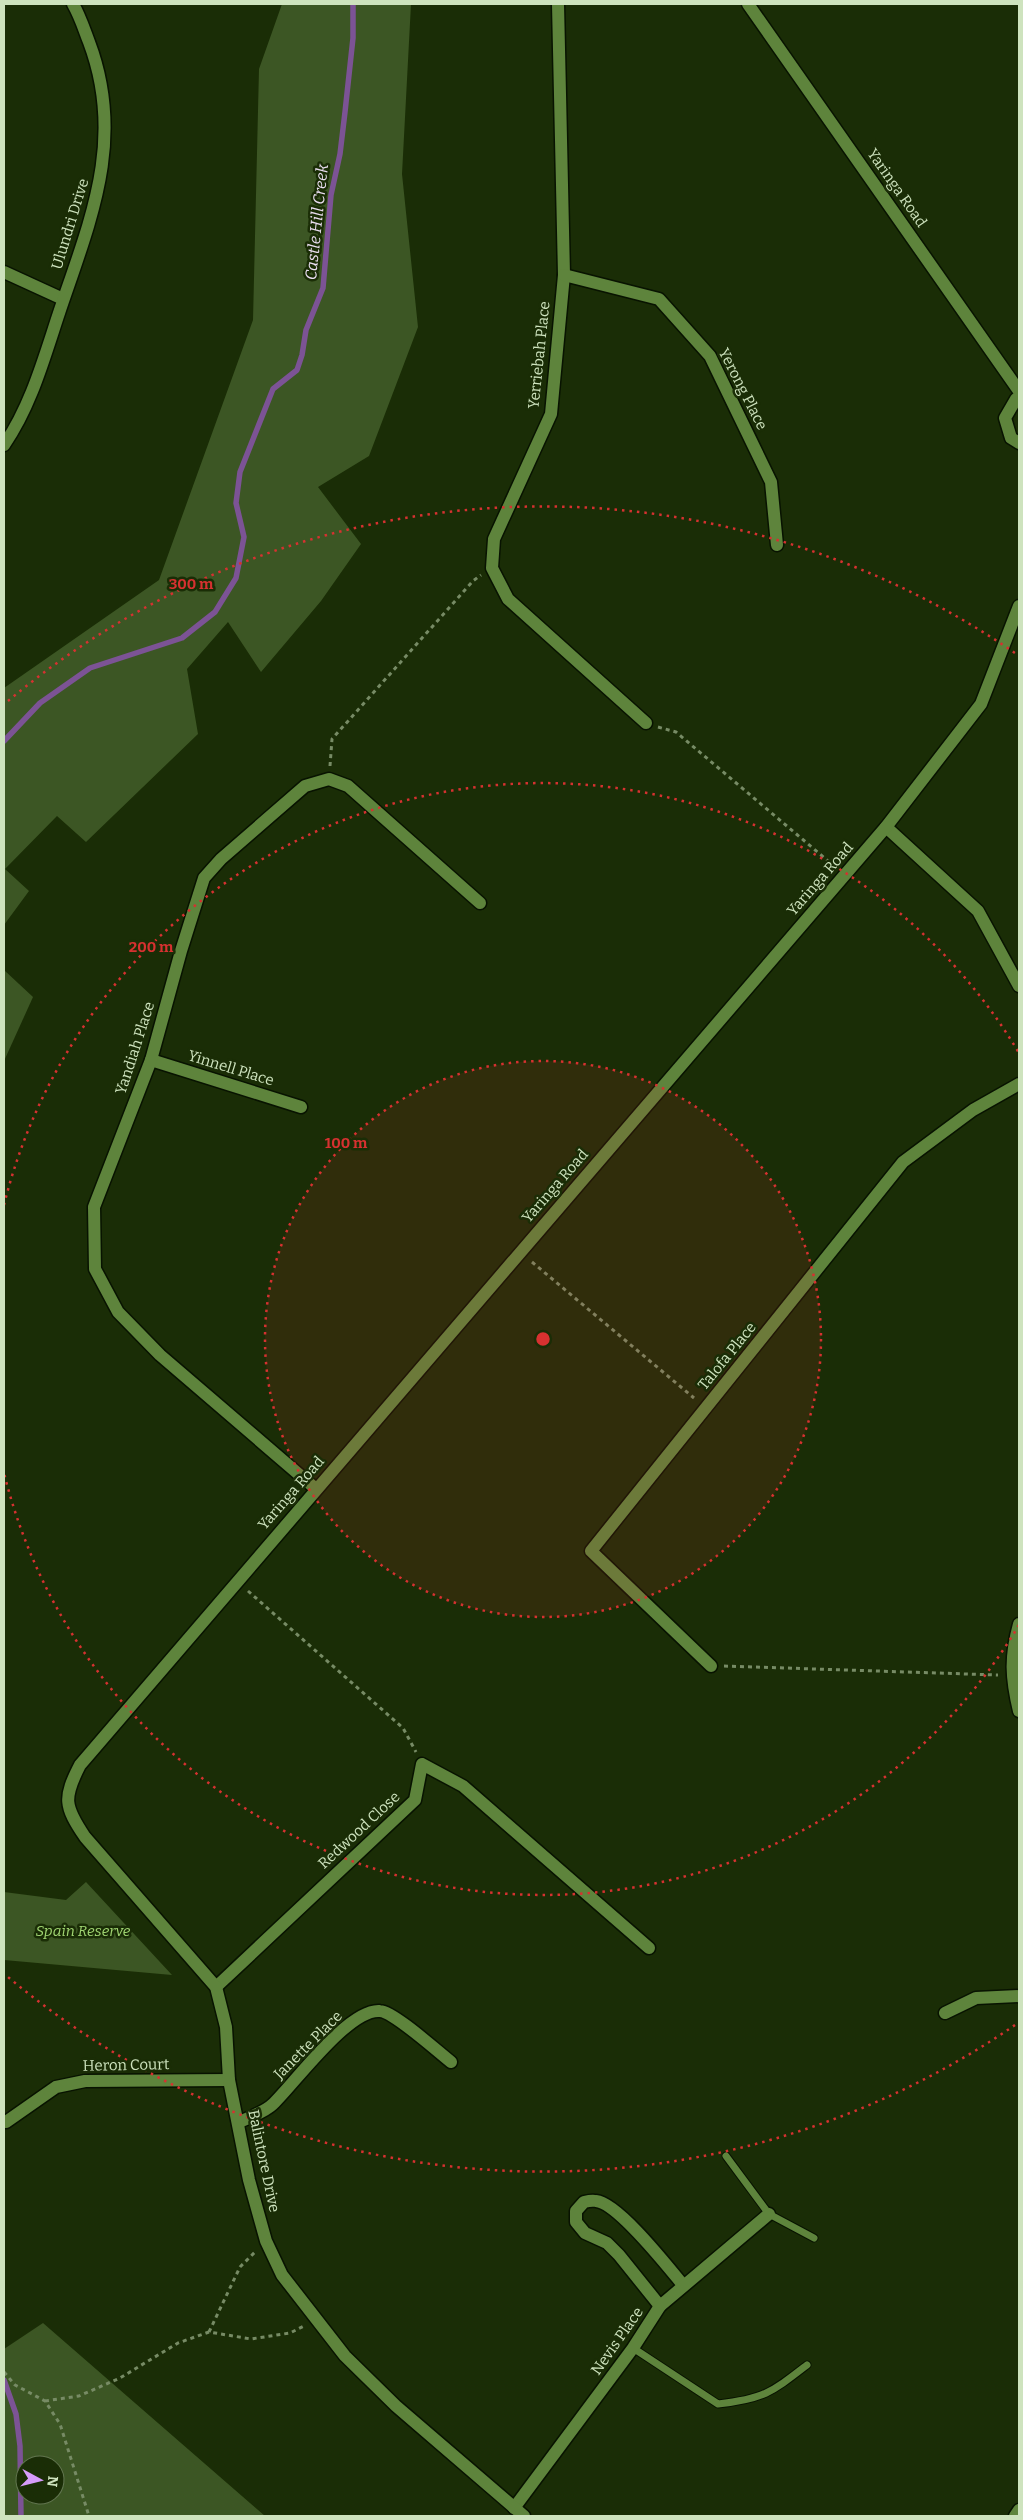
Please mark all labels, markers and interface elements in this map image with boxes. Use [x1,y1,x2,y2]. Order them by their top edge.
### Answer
street label: Yaringa Road [863,145,931,231]
water label: Castle Hill Creek [301,163,332,281]
street label: Ulundri Drive [48,176,92,272]
street label: Yerriebah Place [524,300,554,410]
street label: Yerong Place [715,345,771,433]
text: 300 m [169,575,214,593]
street label: Yaringa Road [783,838,857,919]
text: 200 m [129,938,174,956]
street label: Yandiah Place [112,999,158,1097]
street label: Yinnell Place [186,1046,276,1090]
text: 100 m [325,1134,368,1152]
street label: Yaringa Road [518,1145,592,1226]
street label: Talofa Place [694,1318,760,1394]
centre of rings [534,1330,552,1348]
street label: Yaringa Road [254,1452,328,1533]
street label: Redwood Close [315,1788,403,1872]
park label: Spain Reserve [36,1922,131,1940]
street label: Janette Place [269,2007,346,2084]
street label: Heron Court [83,2055,170,2075]
street label: Balintore Drive [244,2108,284,2214]
street label: Nevis Place [587,2304,647,2378]
north arrow [15,2455,65,2505]
text: N [43,2475,62,2488]

